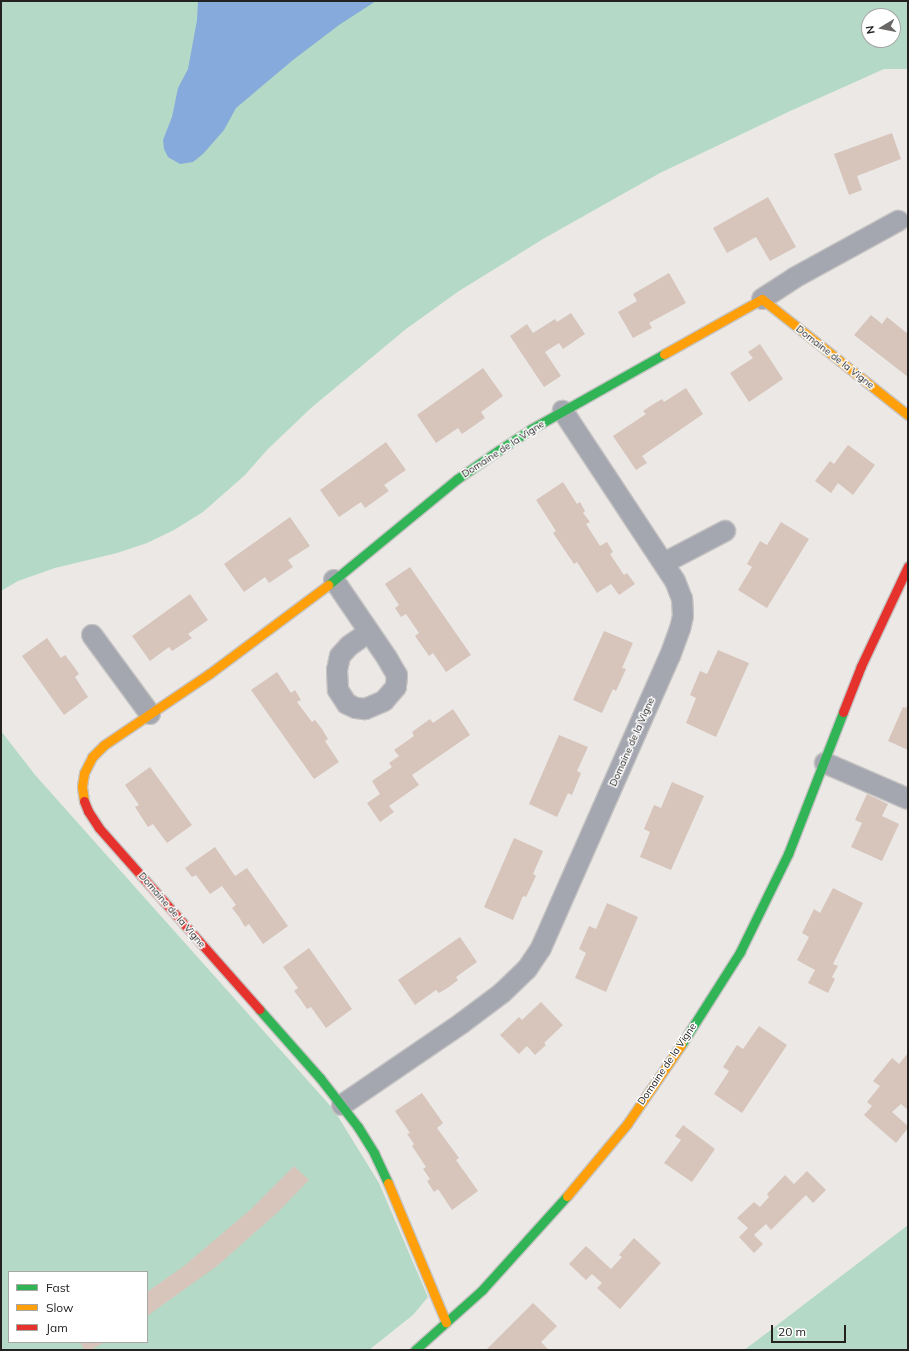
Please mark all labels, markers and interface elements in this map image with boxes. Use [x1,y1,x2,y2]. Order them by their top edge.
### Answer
north arrow [861,8,901,48]
text: N [863,25,878,35]
street label: Domaine de la Vigne [793,323,877,391]
street label: Domaine de la Vigne [459,418,547,480]
street label: Domaine de la Vigne [607,696,657,788]
street label: Domaine de la Vigne [136,870,208,950]
street label: Domaine de la Vigne [635,1021,699,1107]
legend [8,1271,148,1343]
text: Fast [46,1280,70,1295]
text: Slow [46,1300,74,1315]
scale bar [773,1317,848,1343]
text: Jam [46,1320,68,1335]
text: 20 m [778,1324,806,1339]

